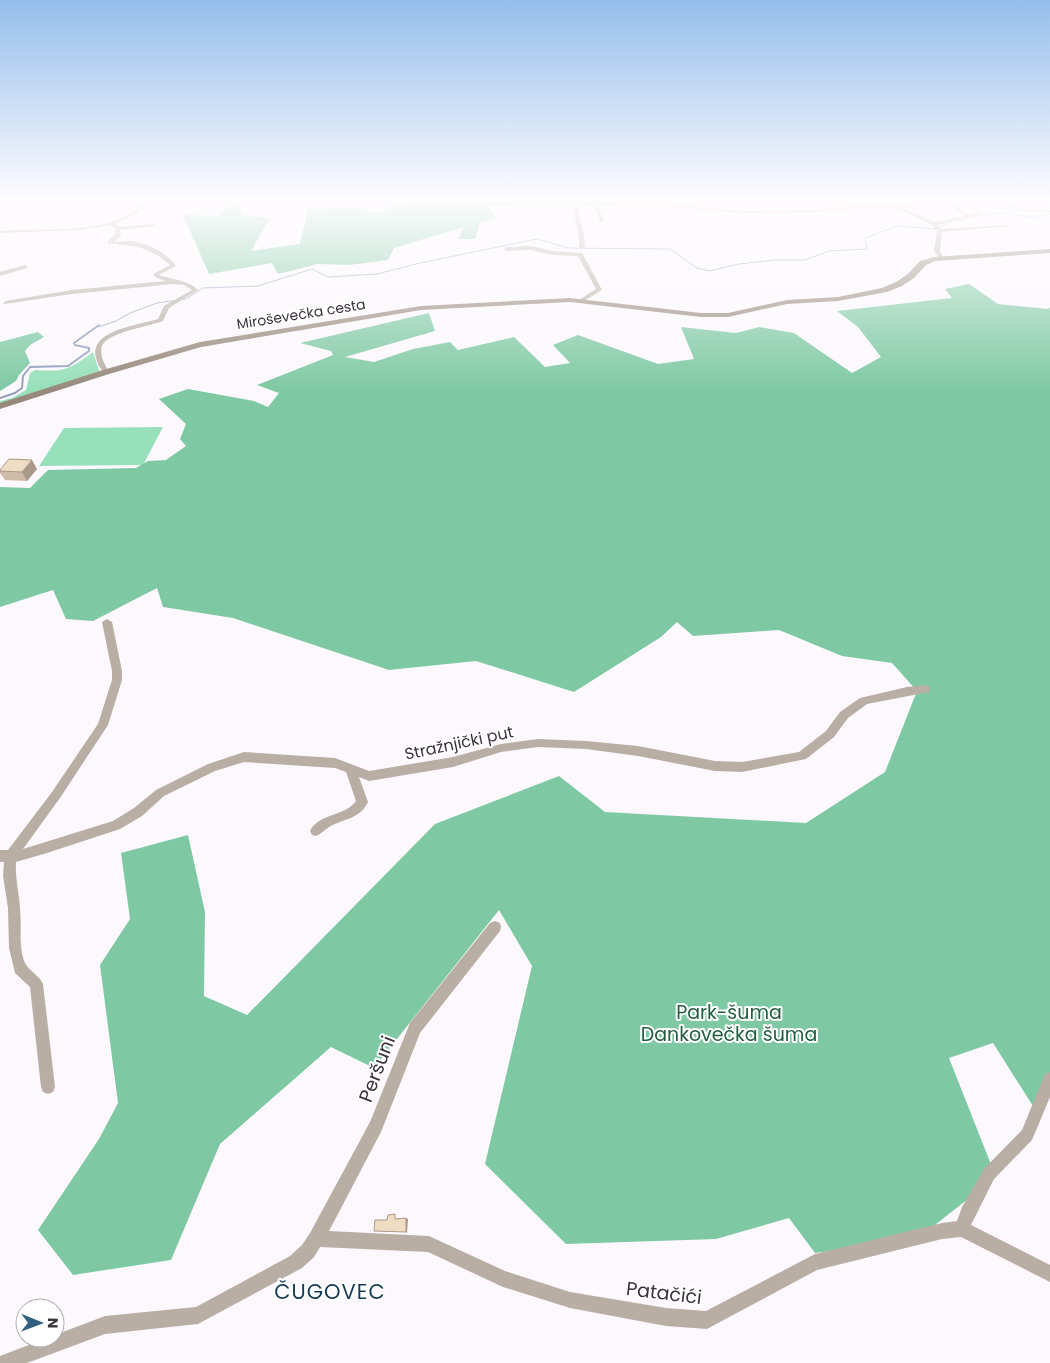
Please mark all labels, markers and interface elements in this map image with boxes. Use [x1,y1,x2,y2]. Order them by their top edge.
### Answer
street label: Miroševečka cesta [235,294,367,334]
street label: Stražnjički put [403,720,516,766]
park label: Park-šuma Dankovečka šuma [641,999,817,1048]
street label: Peršuni [352,1032,402,1106]
street label: Patačići [625,1275,703,1311]
district label: ČUGOVEC [274,1277,386,1306]
north arrow [15,1298,65,1348]
text: N [43,1318,63,1329]

